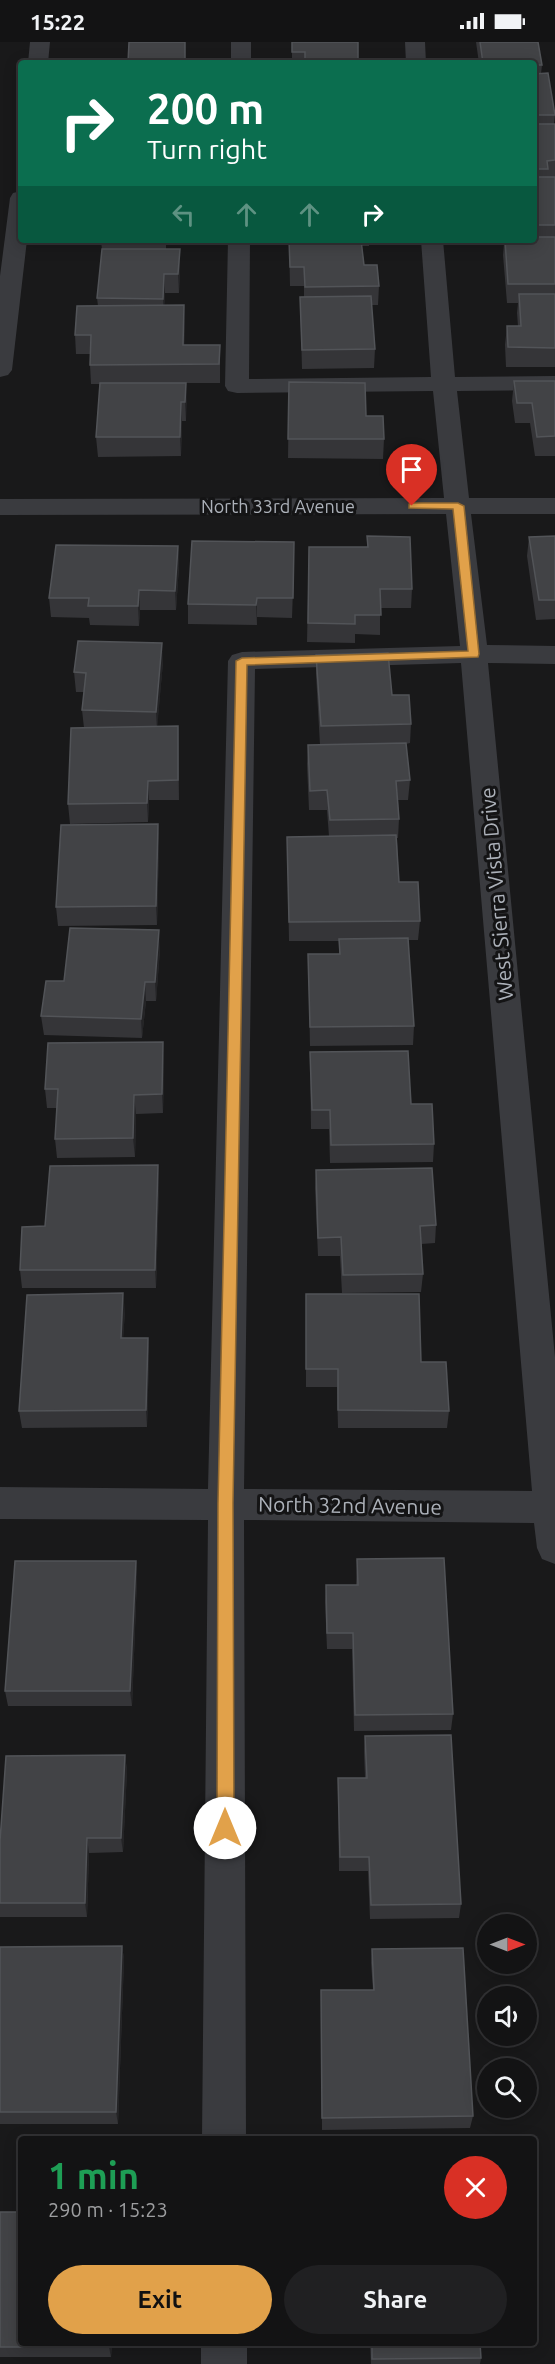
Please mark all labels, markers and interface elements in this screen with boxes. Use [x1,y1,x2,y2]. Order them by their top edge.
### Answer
text: 15:22 [30,9,85,34]
icon: right [48,84,126,162]
text: 200 m [147,85,264,132]
text: Turn right [147,134,267,164]
icon: left [167,198,200,231]
icon: ahead [230,198,263,231]
icon: ahead [293,198,326,231]
icon: right [356,198,389,231]
pin [386,444,437,506]
icon: arrive [395,453,428,486]
street label: North 33rd Avenue [201,496,355,516]
street label: West Sierra Vista Drive [475,786,517,1002]
street label: North 32nd Avenue [258,1491,442,1519]
position arrow [193,1796,257,1860]
north arrow [477,1914,537,1974]
map controls [477,1914,537,2118]
button: sound [477,1986,537,2046]
button: search [477,2058,537,2118]
text: 1 min [48,2155,139,2196]
button: close [444,2156,507,2219]
text: 290 m · 15:23 [48,2198,168,2221]
button: Exit [48,2265,272,2334]
button: Share [284,2265,507,2334]

